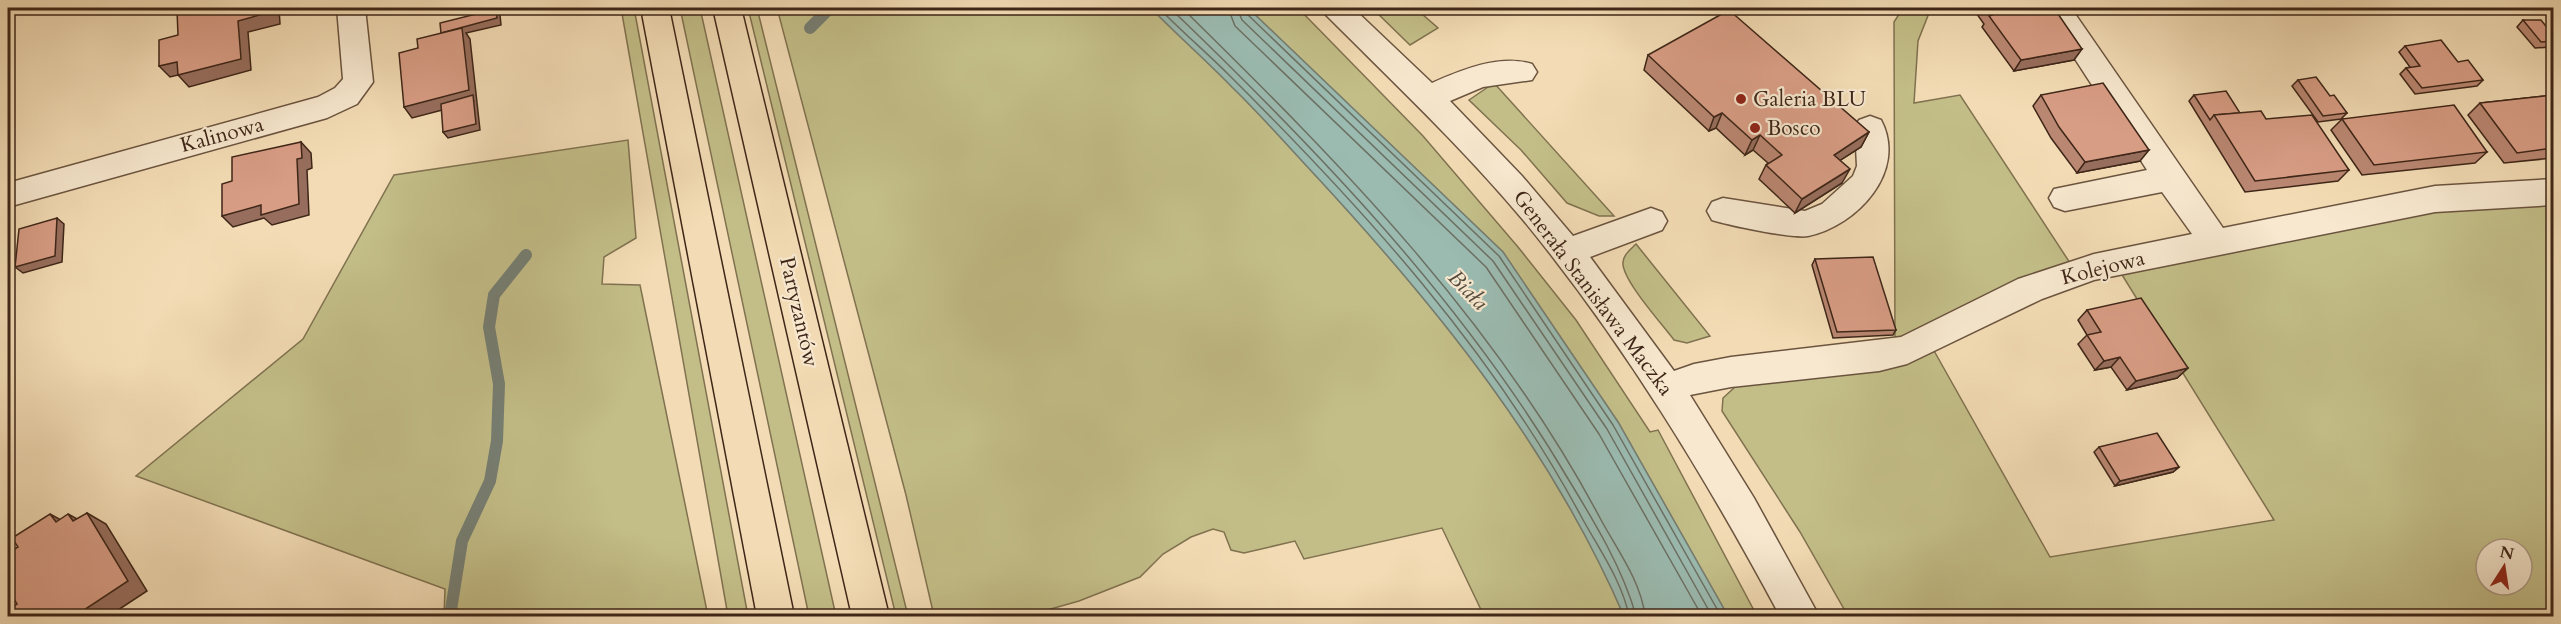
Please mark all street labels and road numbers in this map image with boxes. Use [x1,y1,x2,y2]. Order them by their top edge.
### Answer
street label: Kalinowa [177,110,267,160]
street label: Generała Stanisława Maczka [1506,184,1680,402]
street label: Kolejowa [2058,244,2148,292]
street label: Partyzantów [772,254,826,370]

